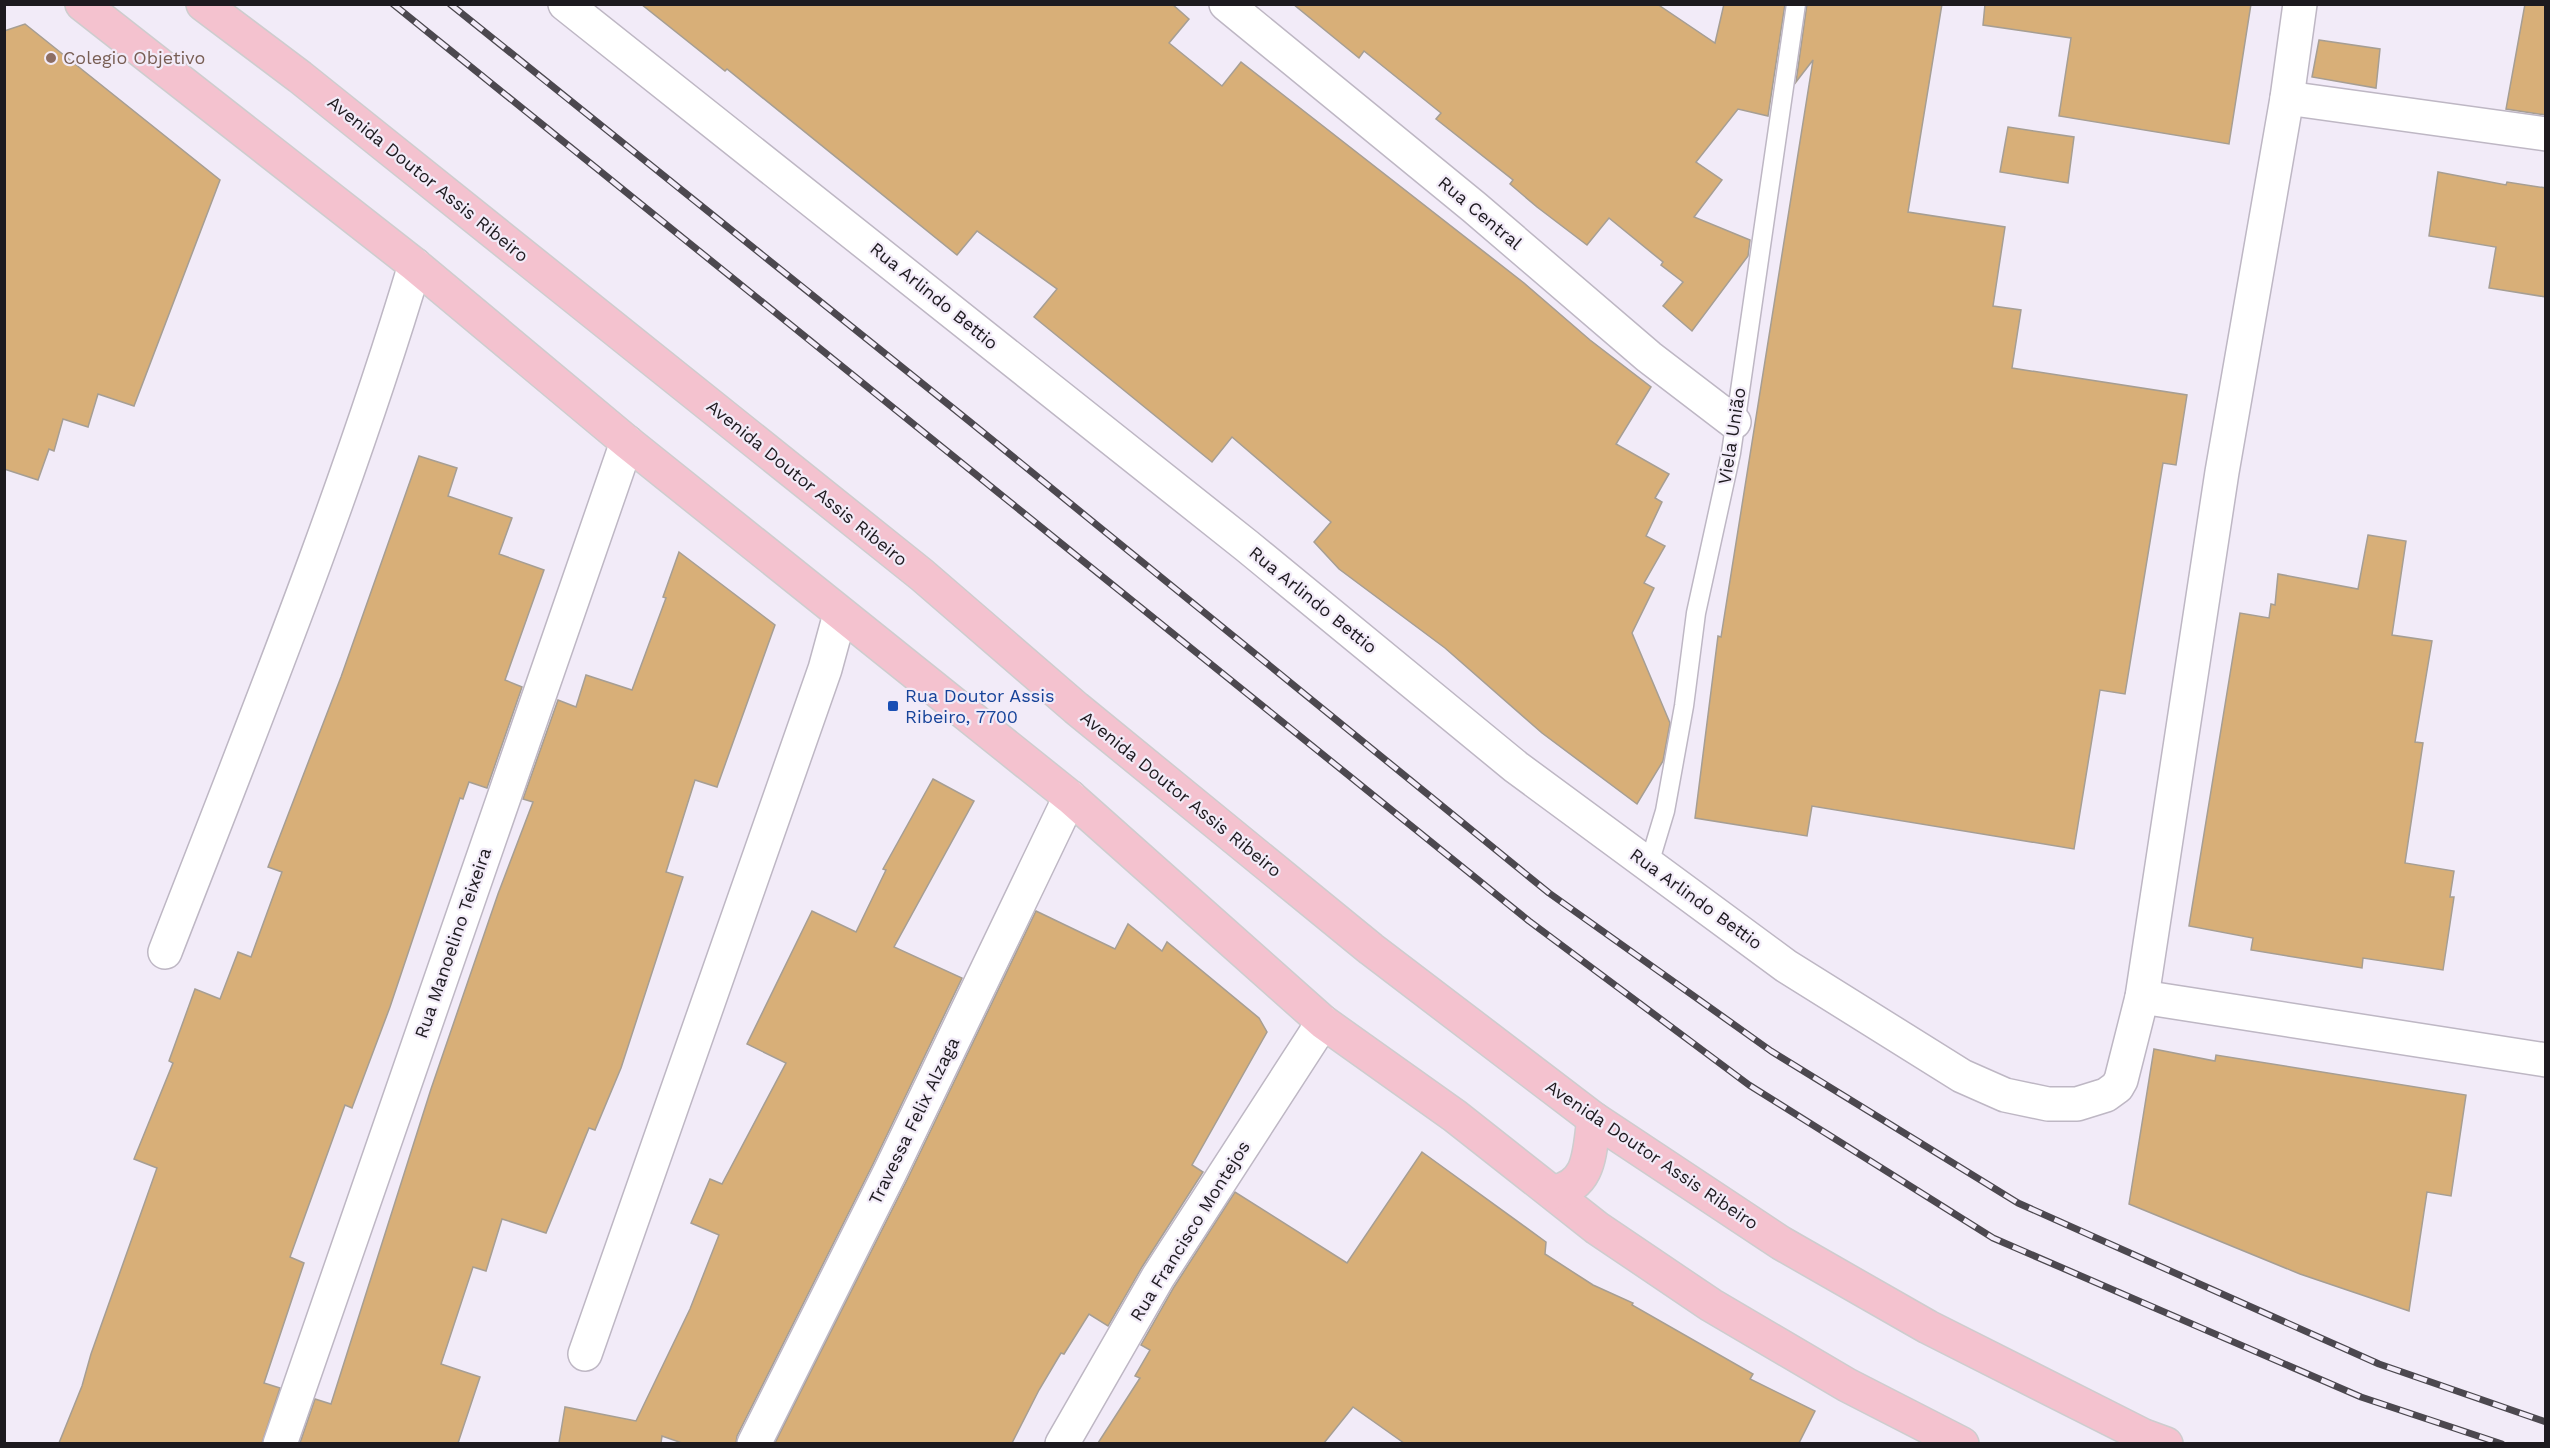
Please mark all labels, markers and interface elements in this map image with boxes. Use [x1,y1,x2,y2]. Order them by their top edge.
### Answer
place label: Colegio Objetivo [63,47,205,68]
marker: Colegio Objetivo [44,51,58,65]
street label: Avenida Doutor Assis Ribeiro [324,91,533,266]
street label: Rua Central [1434,172,1527,254]
street label: Rua Arlindo Bettio [866,238,1002,354]
street label: Viela União [1713,386,1750,486]
street label: Avenida Doutor Assis Ribeiro [703,395,912,570]
street label: Rua Arlindo Bettio [1245,542,1381,658]
place label: Rua Doutor Assis Ribeiro, 7700 [905,685,1054,727]
marker: Rua Doutor Assis Ribeiro, 7700 [886,699,900,713]
street label: Avenida Doutor Assis Ribeiro [1077,706,1286,881]
street label: Rua Arlindo Bettio [1626,844,1767,954]
street label: Rua Manoelino Teixeira [410,845,495,1041]
street label: Travessa Felix Alzaga [864,1034,963,1208]
street label: Avenida Doutor Assis Ribeiro [1542,1075,1763,1234]
street label: Rua Francisco Montejos [1125,1137,1254,1325]

